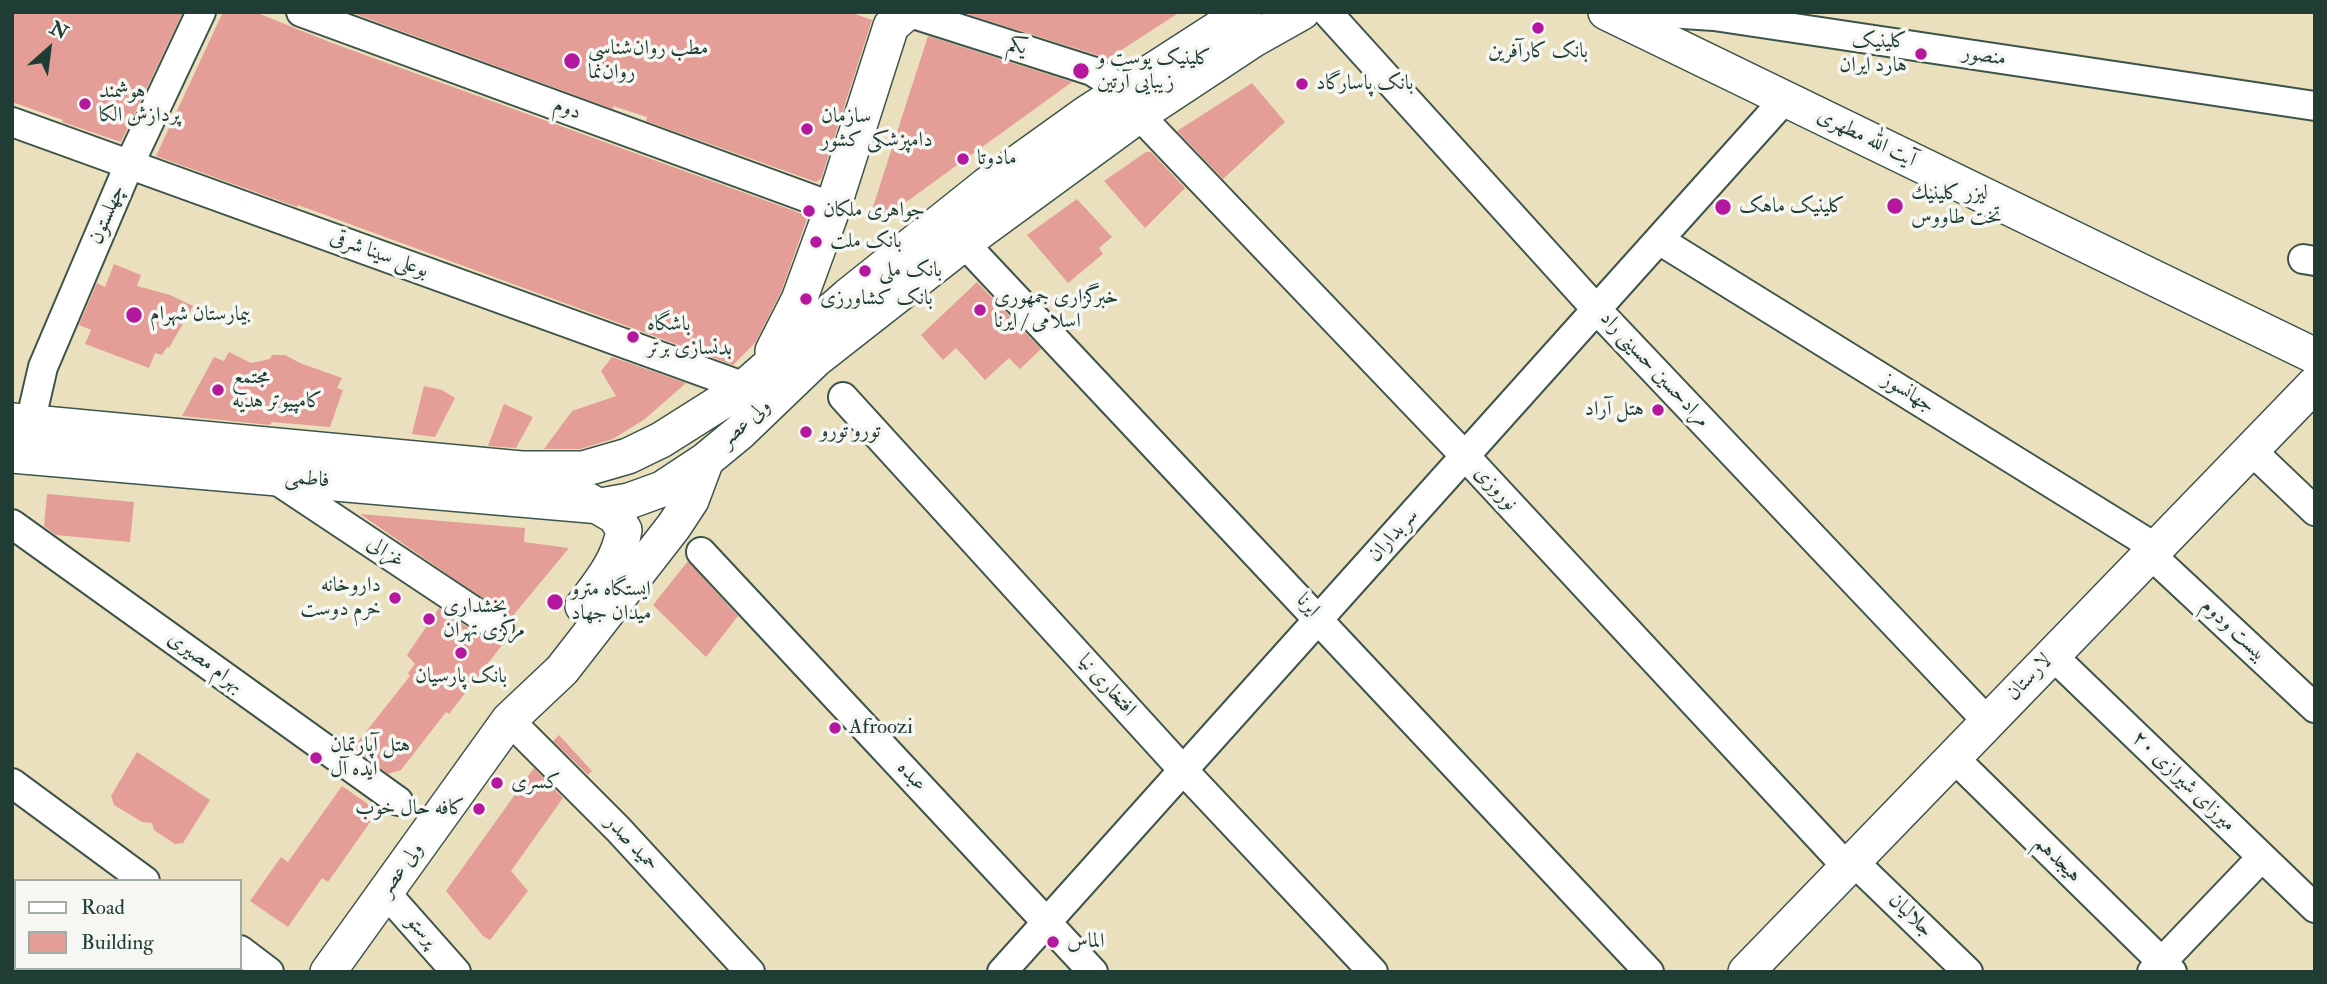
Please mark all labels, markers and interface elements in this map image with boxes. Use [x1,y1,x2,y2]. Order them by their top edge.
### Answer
north arrow [14,14,84,84]
text: N [46,16,72,45]
marker: بانک کارآفرین [1530,20,1546,36]
place label: کلینیک هارد ایران [1839,29,1907,79]
street label: یکم [1004,32,1030,62]
place label: مطب روان‌شناسی روان‌نما [588,36,708,86]
place label: بانک کارآفرین [1488,39,1588,65]
street label: منصور [1960,41,2008,73]
place label: کلینیک پوست و زیبایی آرتین [1097,46,1211,96]
marker: کلینیک هارد ایران [1913,46,1929,62]
marker: مطب روان‌شناسی روان‌نما [562,51,582,71]
marker: کلینیک پوست و زیبایی آرتین [1071,61,1091,81]
place label: بانک پاسارگاد [1316,71,1414,97]
marker: بانک پاسارگاد [1294,76,1310,92]
place label: هوشمند پردازش الکا [99,79,180,129]
street label: دوم [550,93,584,127]
marker: هوشمند پردازش الکا [77,96,93,112]
place label: سازمان دامپزشکی کشور [821,104,933,154]
street label: آیت الله مطهری [1812,104,1920,174]
marker: سازمان دامپزشکی کشور [799,121,815,137]
place label: مادوتا [977,146,1017,172]
marker: مادوتا [955,151,971,167]
street label: چهلستون [84,181,132,249]
place label: ليزر كلينيك تخت طاووس [1911,181,2002,231]
place label: کلینیک ماهک [1739,194,1845,220]
marker: ليزر كلينيك تخت طاووس [1885,196,1905,216]
marker: کلینیک ماهک [1713,197,1733,217]
place label: جواهری ملکان [823,198,925,224]
marker: جواهری ملکان [801,203,817,219]
street label: بوعلی سینا شرقی [326,226,432,284]
place label: بانک ملت [830,229,902,255]
marker: بانک ملت [808,234,824,250]
place label: بانک ملی [879,258,942,284]
marker: بانک ملی [857,263,873,279]
place label: خبرگزاری جمهوری اسلامی / ایرنا [994,285,1118,335]
place label: بانک کشاورزی [820,286,933,312]
marker: بانک کشاورزی [798,291,814,307]
place label: بيمارستان شهرام [150,302,250,328]
marker: خبرگزاری جمهوری اسلامی / ایرنا [972,302,988,318]
marker: بيمارستان شهرام [124,305,144,325]
street label: مرادحسین حسینی راد [1594,306,1714,434]
place label: باشگاه بدنسازی برتر [647,312,732,362]
marker: باشگاه بدنسازی برتر [625,329,641,345]
place label: مجتمع کامپیوتر هدیه [232,365,322,415]
street label: جهانسوز [1877,368,1939,420]
marker: مجتمع کامپیوتر هدیه [210,382,226,398]
street label: ولی عصر [715,394,777,454]
place label: هتل آراد [1584,397,1644,423]
marker: هتل آراد [1650,402,1666,418]
place label: تورو تورو [820,419,880,445]
marker: تورو تورو [798,424,814,440]
street label: نوروزی [1468,461,1522,517]
street label: فاطمی [284,465,330,495]
street label: سربداران [1363,504,1425,568]
street label: غزالی [362,531,408,575]
place label: داروخانه خرم دوست [300,573,381,623]
place label: ایستگاه مترو میدان جهاد [571,577,651,627]
street label: ايرنا [1290,589,1324,623]
marker: داروخانه خرم دوست [387,590,403,606]
marker: ایستگاه مترو میدان جهاد [545,592,565,612]
place label: بخشداری مرکزی تهران [443,594,525,644]
street label: بیست ودوم [2195,594,2271,668]
marker: بخشداری مرکزی تهران [421,611,437,627]
street label: بهرام مصیری [162,627,248,699]
marker: بانک پارسیان [453,645,469,661]
street label: لارستان [2002,649,2058,707]
street label: افتخاری نیا [1072,650,1140,722]
place label: بانک پارسیان [415,664,507,690]
place label: Afroozi [849,715,913,741]
marker: Afroozi [827,720,843,736]
street label: میرزای شیرازی ۲۰ [2126,726,2240,838]
place label: هتل آپارتمان ایده آل [330,733,410,783]
marker: هتل آپارتمان ایده آل [308,750,324,766]
street label: عبده [891,756,931,798]
place label: كسرى [511,770,560,796]
marker: كسرى [489,775,505,791]
place label: کافه حال خوب [355,796,465,822]
marker: کافه حال خوب [471,801,487,817]
street label: حمید صدر [599,811,663,877]
street label: هیجدهم [2028,831,2086,889]
street label: ولی عصر [374,838,430,902]
legend [14,879,242,970]
street label: جلالیان [1882,889,1938,943]
text: Road [81,894,125,921]
street label: پرستو [400,911,442,953]
text: Building [81,929,154,956]
place label: الماس [1067,929,1105,955]
marker: الماس [1045,934,1061,950]

